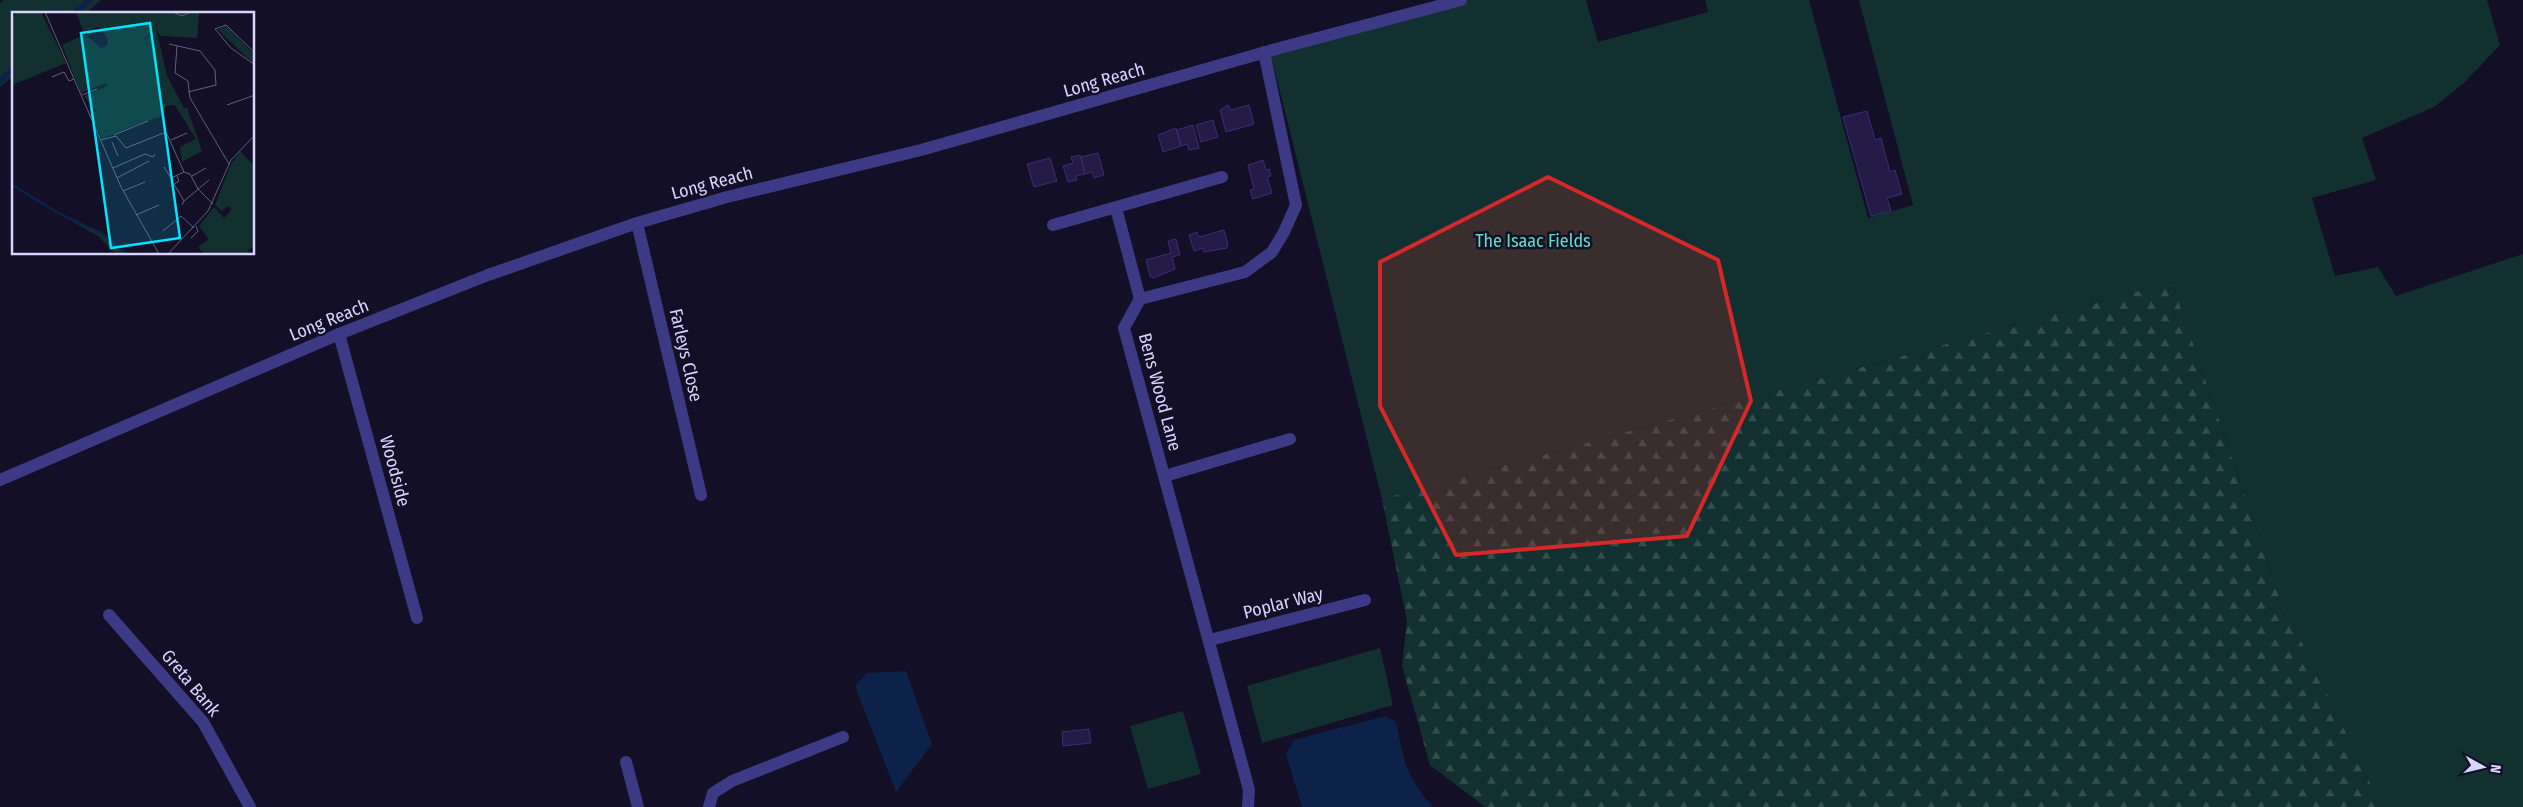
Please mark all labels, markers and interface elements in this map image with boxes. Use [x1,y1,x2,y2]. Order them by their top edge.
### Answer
inset map [12,12,255,255]
street label: Long Reach [1061,58,1147,102]
street label: Long Reach [669,162,755,204]
park label: The Isaac Fields [1475,230,1591,252]
street label: Long Reach [286,294,372,346]
street label: Farleys Close [665,306,707,404]
street label: Bens Wood Lane [1134,331,1186,454]
street label: Woodside [375,433,415,509]
street label: Poplar Way [1241,582,1325,624]
street label: Greta Bank [157,645,226,721]
north arrow [2458,742,2508,792]
text: N [2486,763,2504,774]

